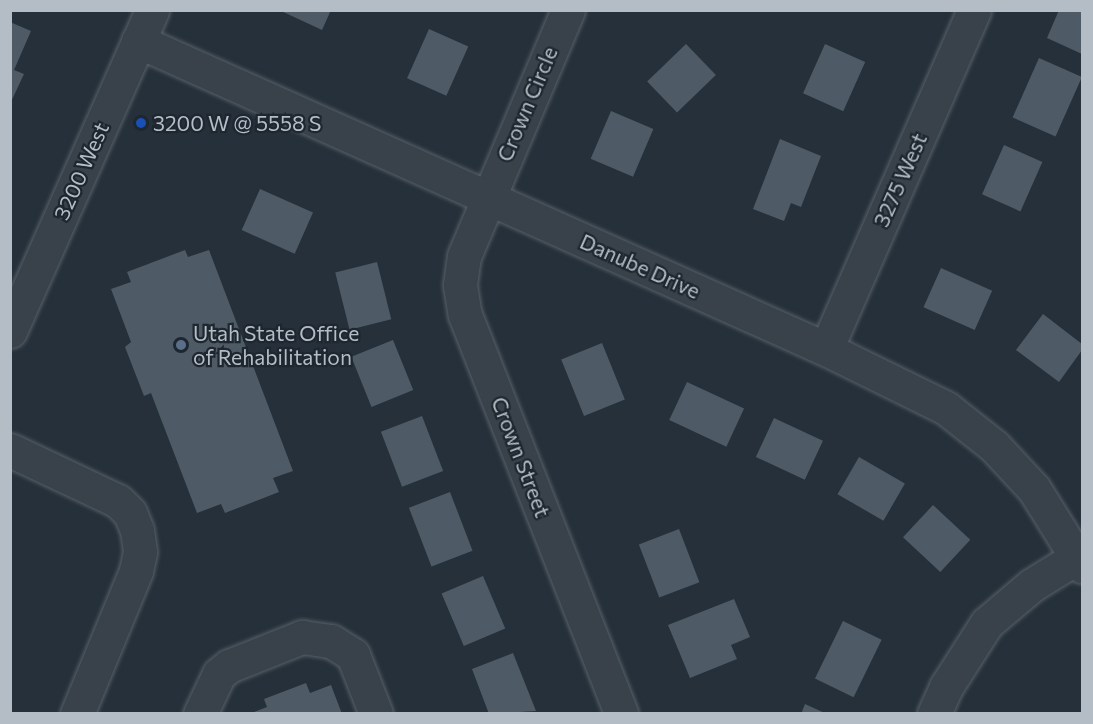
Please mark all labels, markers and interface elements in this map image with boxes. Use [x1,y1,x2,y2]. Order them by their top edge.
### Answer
street label: Crown Circle [492,43,562,165]
place label: 3200 W @ 5558 S [153,110,321,136]
marker: 3200 W @ 5558 S [134,116,148,130]
street label: 3200 West [48,118,114,224]
street label: 3275 West [868,129,932,231]
street label: Danube Drive [576,228,704,304]
place label: Utah State Office of Rehabilitation [193,320,359,370]
marker: Utah State Office of Rehabilitation [174,338,188,352]
street label: Crown Street [487,393,555,521]

